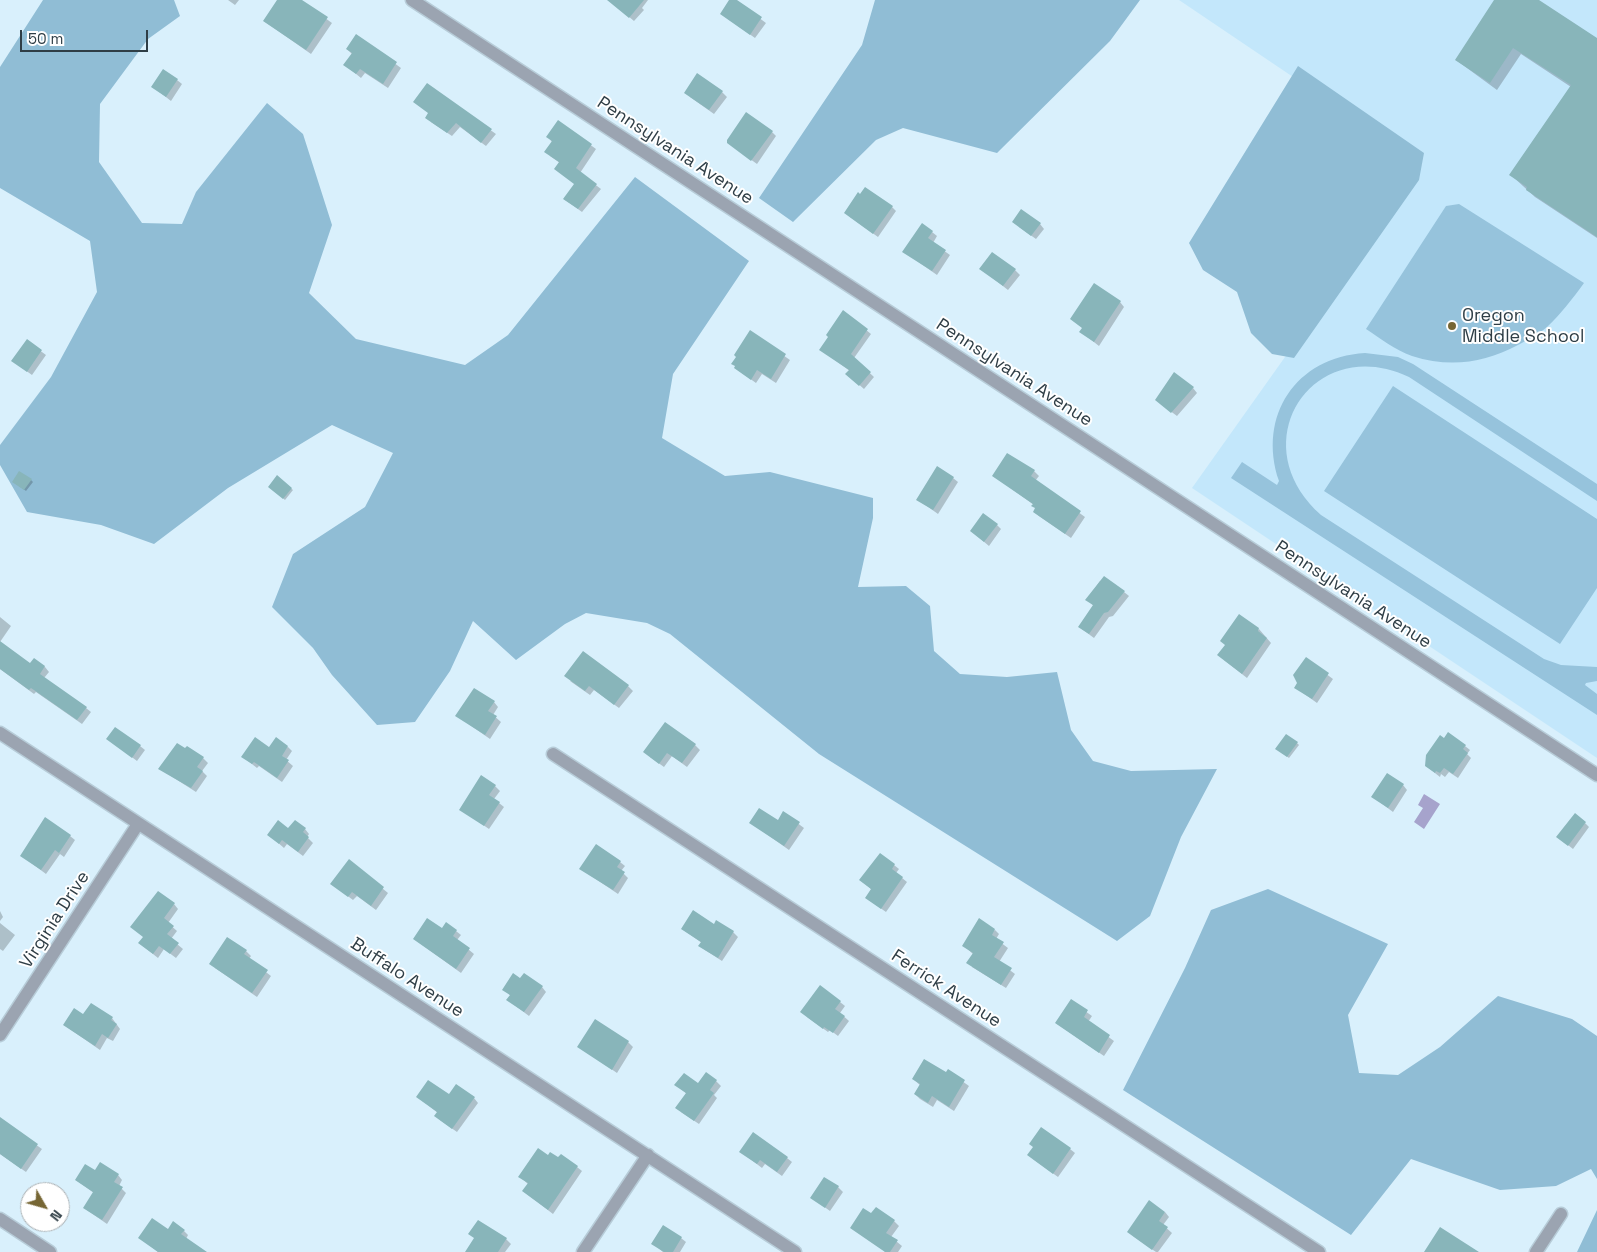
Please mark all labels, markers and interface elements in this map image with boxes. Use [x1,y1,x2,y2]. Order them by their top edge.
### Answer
scale bar [22,20,150,52]
text: 50 m [28,29,63,48]
street label: Pennsylvania Avenue [593,92,757,210]
place label: Oregon Middle School [1462,305,1584,348]
street label: Pennsylvania Avenue [932,314,1096,432]
marker: Oregon Middle School [1446,320,1458,332]
street label: Pennsylvania Avenue [1271,536,1435,654]
street label: Virginia Drive [16,867,94,973]
street label: Buffalo Avenue [346,933,468,1023]
street label: Ferrick Avenue [887,945,1005,1033]
north arrow [20,1182,70,1232]
text: N [46,1206,66,1225]

